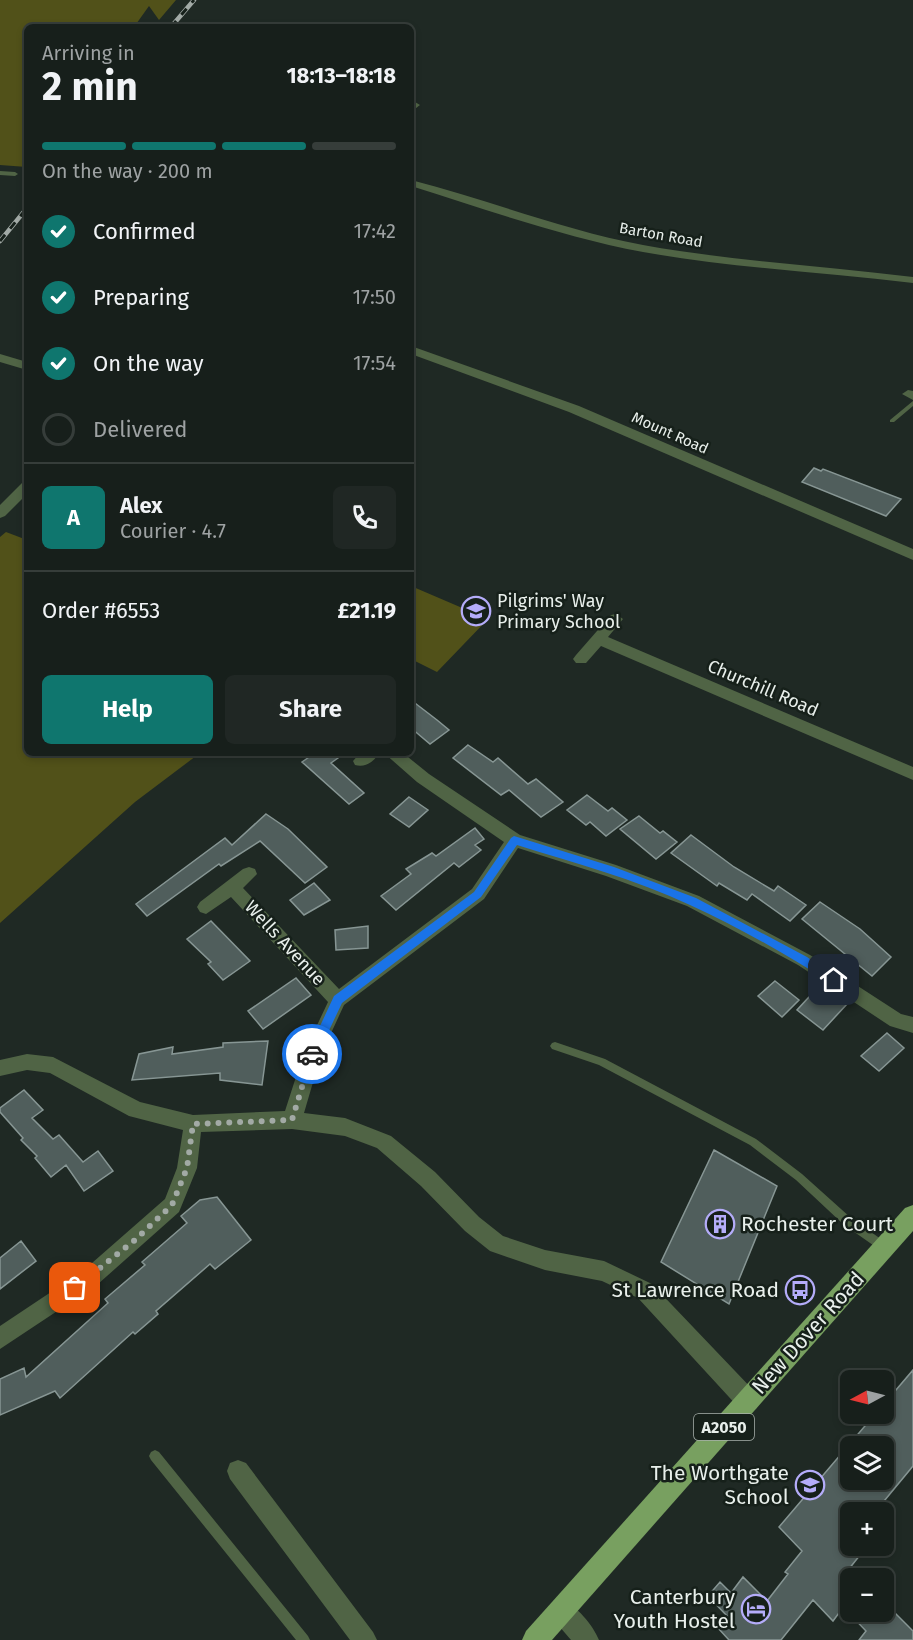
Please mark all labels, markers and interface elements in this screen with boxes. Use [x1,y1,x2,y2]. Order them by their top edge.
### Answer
text: Arriving in [42,41,135,65]
text: 18:13–18:18 [286,62,396,89]
text: 2 min [42,64,138,110]
text: On the way · 200 m [42,159,213,183]
icon: check [42,215,75,248]
text: Confirmed [93,218,196,245]
text: 17:42 [354,219,396,243]
street label: Barton Road [618,219,704,251]
icon: check [42,281,75,314]
text: Preparing [93,284,189,311]
text: 17:50 [352,285,396,309]
icon: check [42,347,75,380]
text: On the way [93,350,204,377]
text: 17:54 [353,351,396,375]
street label: Mount Road [629,408,711,458]
text: Delivered [93,416,188,443]
button: phone [333,486,396,549]
text: Alex [120,492,163,519]
text: A [67,504,80,531]
text: Courier · 4.7 [120,519,226,543]
place label: Pilgrims' Way Primary School [497,590,620,633]
school or university icon: Pilgrims' Way Primary School [460,595,492,627]
text: Order #6553 [42,597,160,624]
text: £21.19 [337,597,396,624]
street label: Churchill Road [704,655,822,721]
button: Help [42,675,213,744]
button: Share [225,675,396,744]
street label: Wells Avenue [240,896,330,990]
pin [808,954,859,1005]
icon: home [817,963,850,996]
courier [282,1024,342,1084]
icon: car [296,1038,329,1071]
building icon: Rochester Court [704,1208,736,1240]
place label: Rochester Court [741,1211,894,1237]
pin [49,1262,100,1313]
street label: New Dover Road [746,1266,870,1400]
icon: bag [58,1271,91,1304]
bus stop icon: St Lawrence Road [784,1274,816,1306]
place label: St Lawrence Road [612,1277,779,1303]
north arrow [840,1370,894,1424]
map controls [840,1370,894,1622]
road number: A2050 [694,1414,754,1440]
button: layers [840,1436,894,1490]
place label: The Worthgate School [651,1460,789,1510]
school or university icon: The Worthgate School [794,1469,826,1501]
button: + [840,1502,894,1556]
button: − [840,1568,894,1622]
place label: Canterbury Youth Hostel [614,1584,736,1634]
hotel icon: Canterbury Youth Hostel [740,1593,772,1625]

